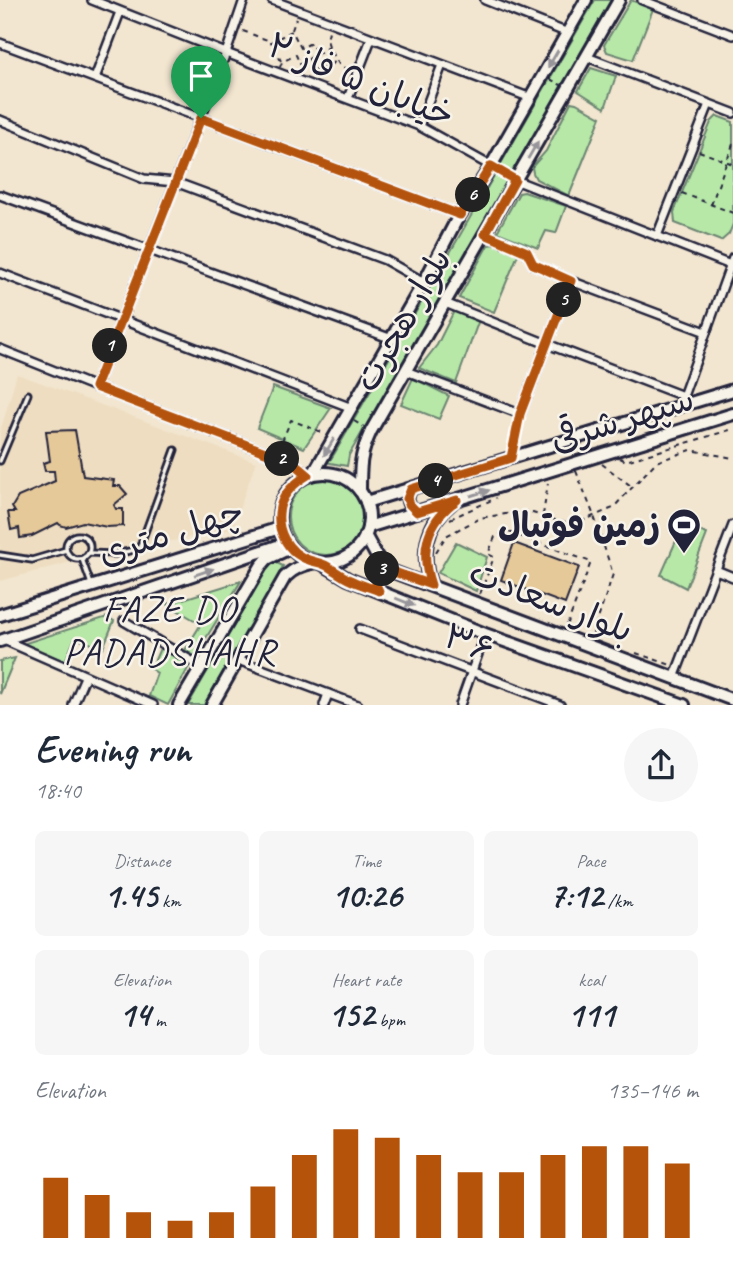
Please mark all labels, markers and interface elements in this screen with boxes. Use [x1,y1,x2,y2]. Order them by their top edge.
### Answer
street label: خیابان ۵ فاز ۲ [261,22,461,138]
pin [171,46,231,118]
one-way arrow [546,50,559,69]
icon: arrive [182,57,220,95]
one-way arrow [527,140,539,160]
pin: 6 [456,178,490,212]
text: 6 [468,182,477,206]
street label: بلوار هجرت [344,240,462,400]
pin: 5 [546,282,582,318]
text: 5 [559,287,568,311]
pin: 1 [92,328,128,364]
text: 1 [105,333,114,357]
street label: سپهر شرقی [545,376,699,462]
one-way arrow [322,438,335,457]
pin: 2 [264,442,300,476]
text: 2 [277,446,286,470]
pin: 4 [418,463,453,498]
text: 4 [431,468,440,492]
one-way arrow [470,487,491,497]
street label: چهل متری [93,489,249,575]
place label: زمین فوتبال [498,503,660,548]
sports icon: زمین فوتبال [665,506,703,555]
street label: بلوار سعادت [463,549,639,653]
pin: 3 [364,552,400,586]
text: 3 [377,556,386,580]
one-way arrow [193,566,214,577]
district label: FAZE DO PADADSHAHR [64,585,279,675]
one-way arrow [395,596,416,607]
street label: ۳۶ [438,613,500,673]
text: Evening run [35,726,191,773]
button: share [624,728,698,802]
text: 18:40 [35,776,81,805]
text: Distance [114,849,171,873]
text: Time [352,849,381,873]
text: Pace [576,849,605,873]
text: 1.45 [104,873,157,918]
text: 10:26 [331,873,402,918]
text: 7:12 [549,873,603,918]
text: km [157,889,181,913]
text: /km [603,889,633,913]
text: Elevation [113,968,171,992]
text: Heart rate [332,968,401,992]
text: kcal [578,968,603,992]
text: 14 [119,992,150,1037]
text: 152 [328,992,375,1037]
text: 111 [567,992,614,1037]
text: m [150,1008,166,1032]
text: bpm [375,1008,405,1032]
text: Elevation [35,1076,106,1105]
text: 135–146 m [607,1076,698,1105]

